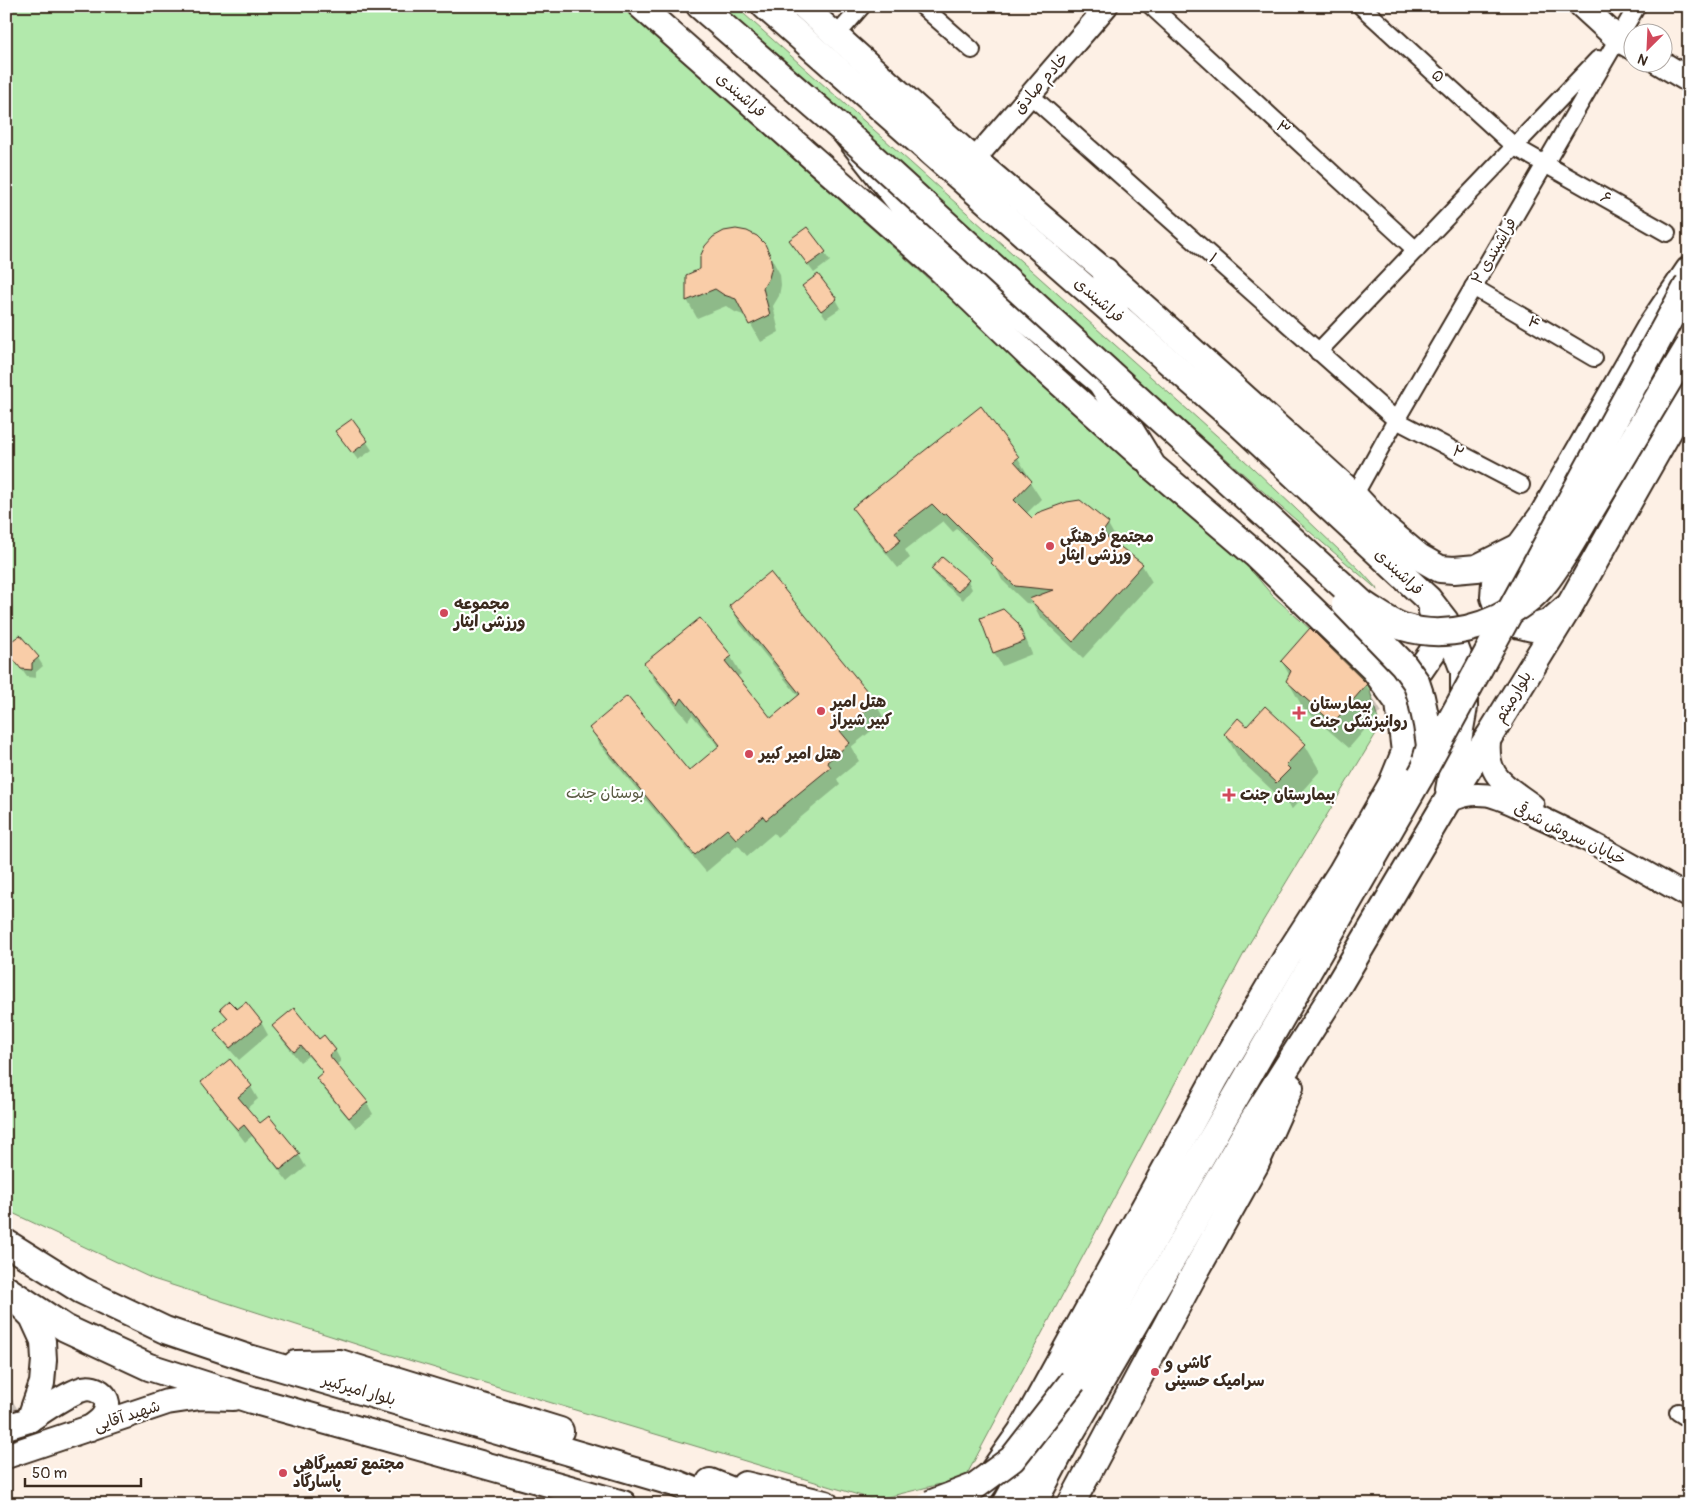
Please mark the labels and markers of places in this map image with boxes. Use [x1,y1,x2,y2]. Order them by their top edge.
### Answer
place label: مجتمع فرهنگی ورزشی ایثار [1058,527,1154,565]
marker: مجتمع فرهنگی ورزشی ایثار [1044,540,1056,552]
place label: مجموعه ورزشی ایثار [452,594,525,632]
marker: مجموعه ورزشی ایثار [438,607,450,619]
place label: هتل امیر کبیر شیراز [829,692,892,730]
place label: بیمارستان روانپزشکی جنت [1310,694,1408,732]
marker: هتل امیر کبیر شیراز [815,705,827,717]
marker: بیمارستان روانپزشکی جنت [1292,706,1306,720]
place label: هتل امیر کبیر [757,744,841,764]
marker: هتل امیر کبیر [743,748,755,760]
place label: بیمارستان جنت [1240,785,1335,805]
marker: بیمارستان جنت [1222,788,1236,802]
place label: کاشی و سرامیک حسینی [1164,1353,1264,1391]
marker: کاشی و سرامیک حسینی [1149,1366,1161,1378]
place label: مجتمع تعمیرگاهی پاسارگاد [293,1454,404,1492]
marker: مجتمع تعمیرگاهی پاسارگاد [277,1467,289,1479]

